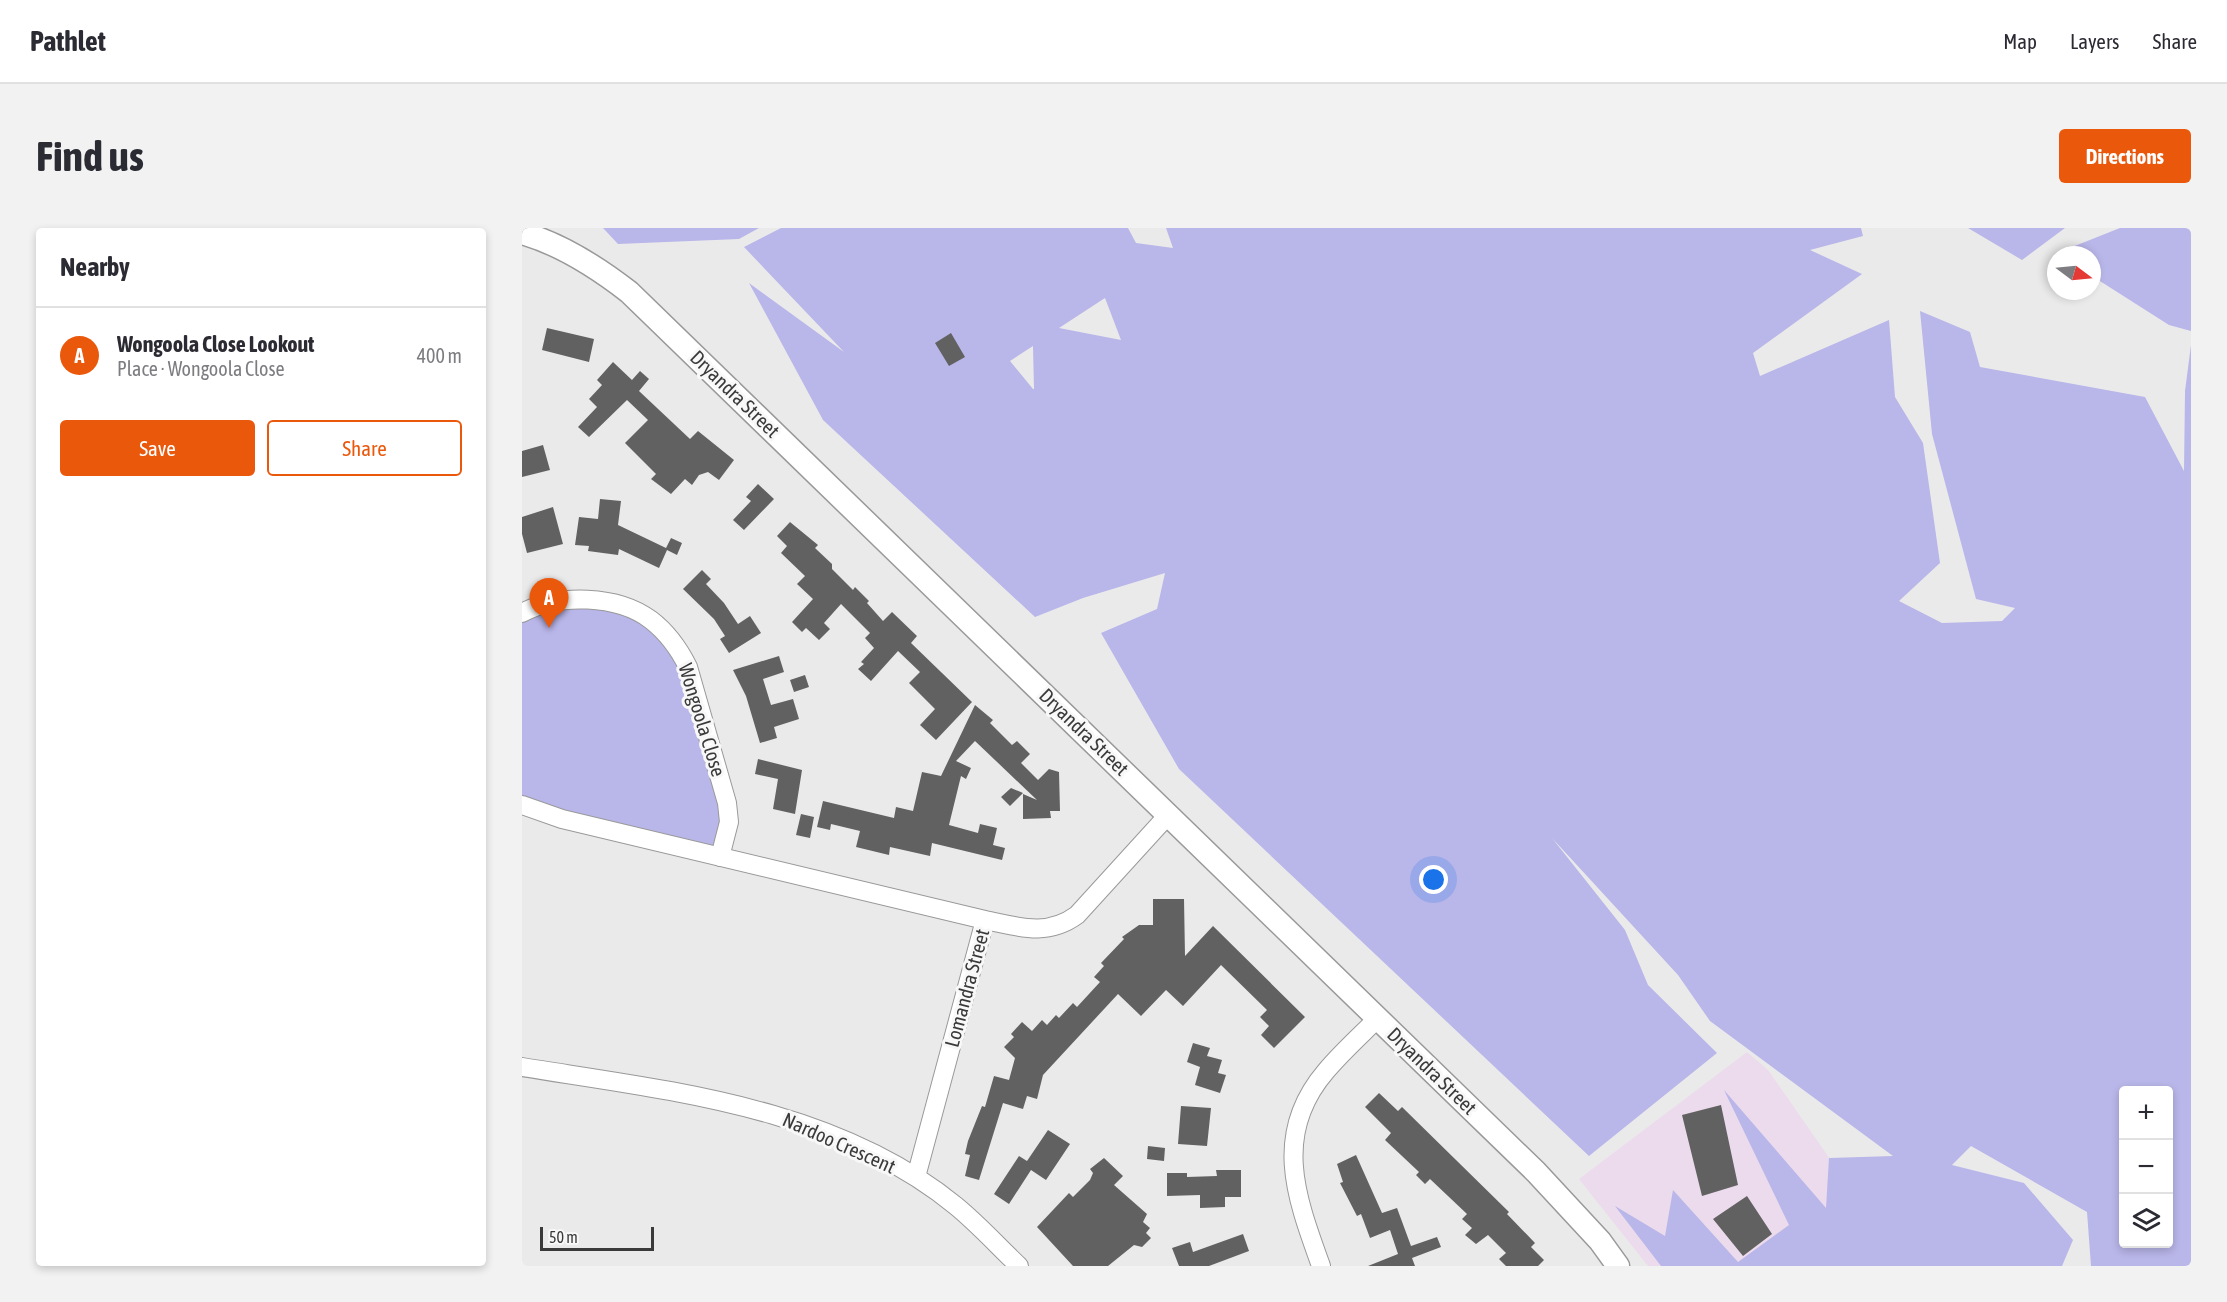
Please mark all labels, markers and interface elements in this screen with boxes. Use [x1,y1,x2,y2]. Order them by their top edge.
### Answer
text: Pathlet [30,25,106,57]
text: Map [2003,29,2037,53]
text: Layers [2070,29,2120,53]
text: Share [2153,29,2197,53]
button: Directions [2059,129,2191,183]
text: Find us [36,132,144,180]
north arrow [2047,246,2101,300]
text: Nearby [60,252,130,282]
text: Wongoola Close Lookout [117,331,314,357]
text: A [75,344,84,367]
text: 400 m [417,344,462,367]
street label: Dryandra Street [686,345,785,442]
text: Place · Wongoola Close [117,357,285,380]
button: Save [60,420,255,476]
button: Share [267,420,462,476]
pin: A [530,578,568,628]
street label: Wongoola Close [674,661,731,779]
street label: Dryandra Street [1035,683,1134,780]
your location [1419,865,1448,894]
street label: Lomandra Street [940,926,993,1050]
street label: Dryandra Street [1383,1022,1482,1119]
map controls [2119,1086,2173,1248]
button: + [2119,1086,2173,1140]
street label: Nardoo Crescent [779,1107,899,1178]
button: − [2119,1140,2173,1194]
button: layers [2119,1194,2173,1248]
scale bar [540,1224,654,1252]
text: 50 m [549,1228,578,1246]

